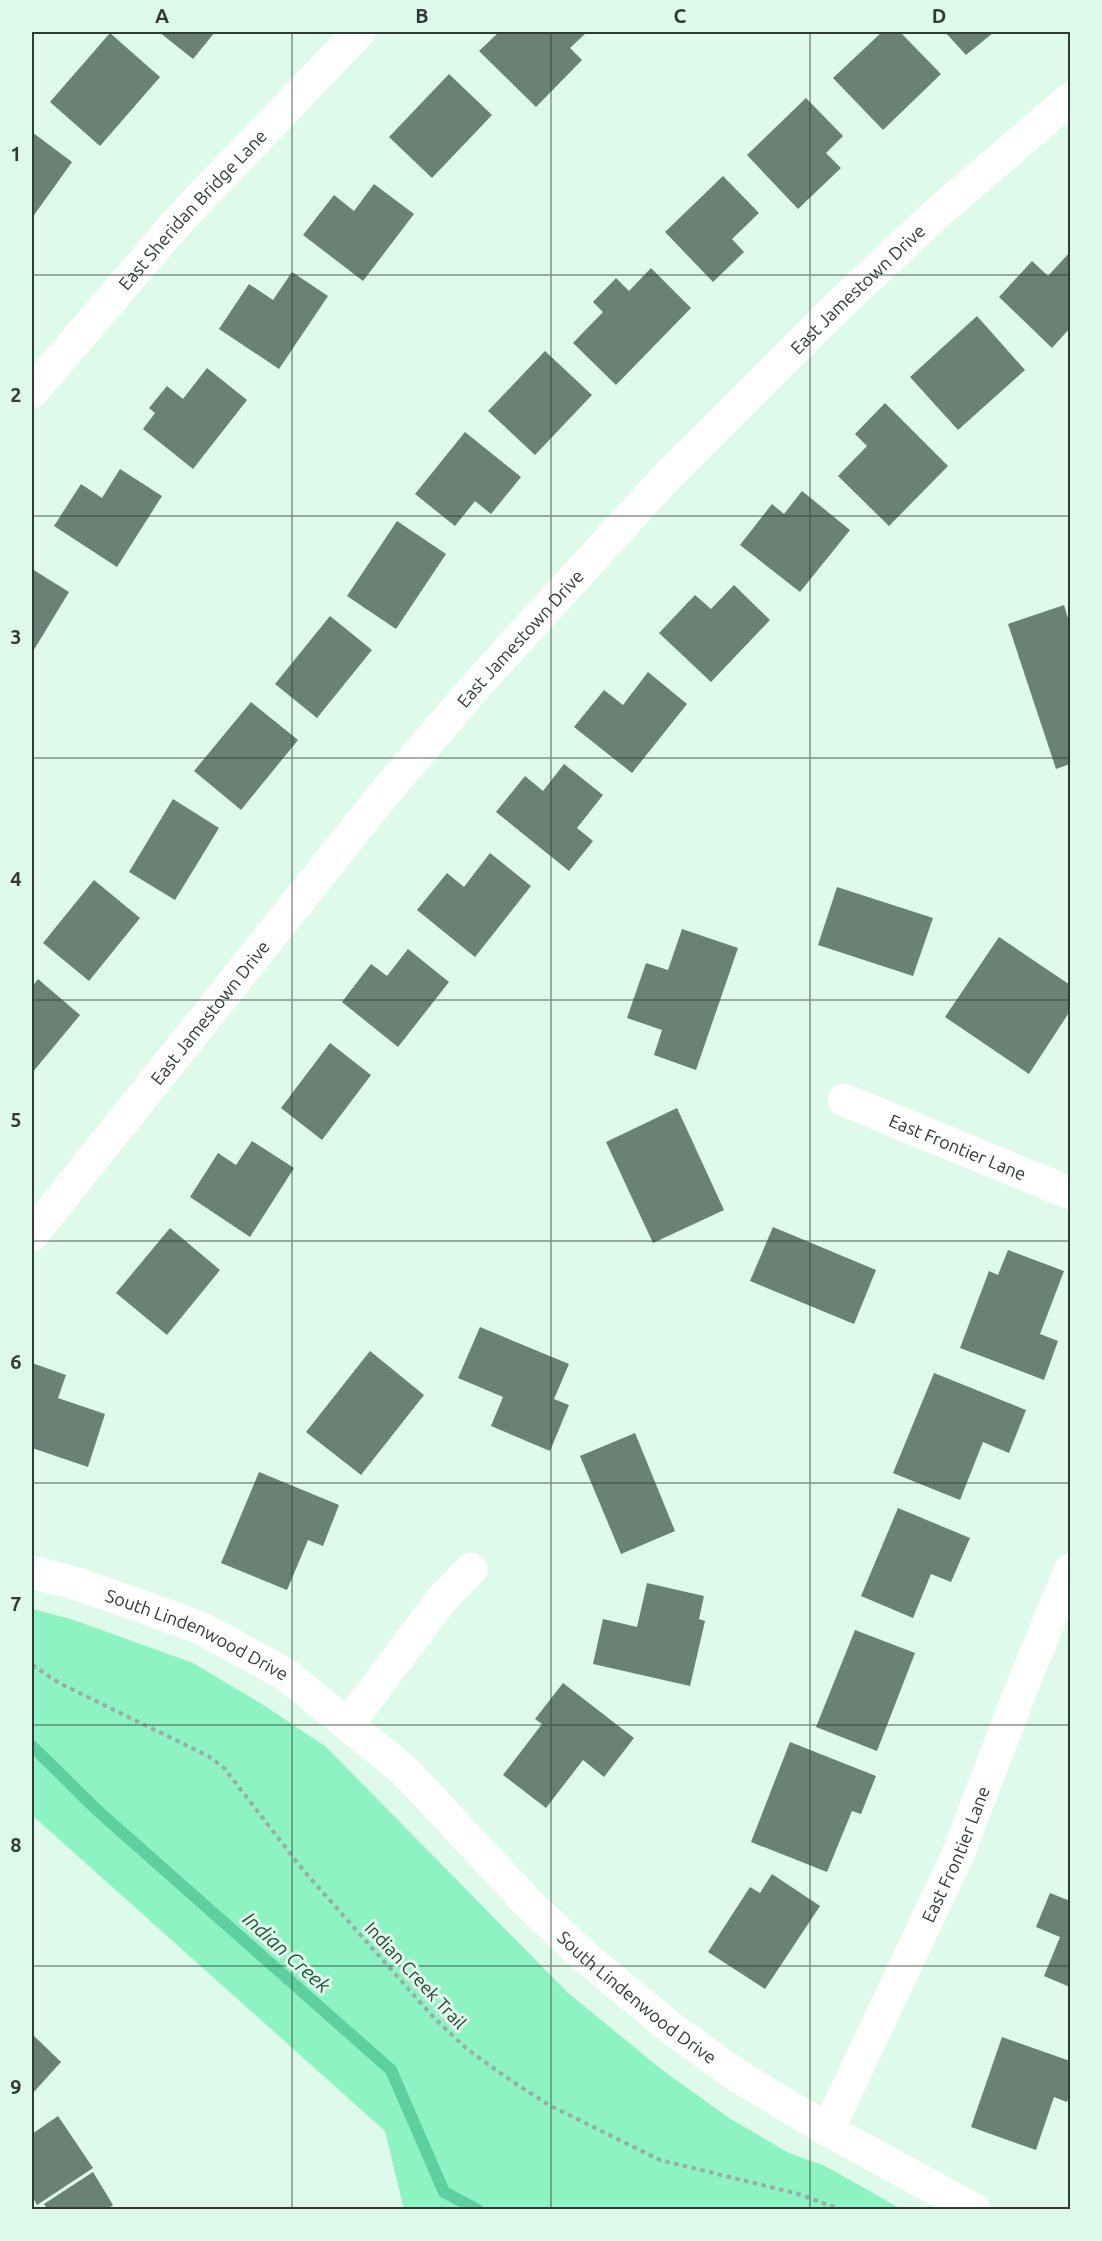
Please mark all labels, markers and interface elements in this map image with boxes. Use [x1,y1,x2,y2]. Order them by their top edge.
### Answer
text: A [155,4,169,27]
text: B [415,4,429,27]
text: C [674,4,687,27]
text: D [932,4,946,27]
street label: East Sheridan Bridge Lane [114,125,270,293]
text: 1 [10,142,22,165]
street label: East Jamestown Drive [786,220,929,358]
text: 2 [10,383,22,406]
street label: East Jamestown Drive [453,565,587,711]
text: 3 [10,625,22,648]
text: 4 [10,867,22,890]
street label: East Jamestown Drive [146,936,273,1088]
text: 5 [10,1108,22,1131]
street label: East Frontier Lane [886,1110,1029,1184]
text: 6 [10,1350,22,1373]
street label: South Lindenwood Drive [103,1585,292,1684]
text: 7 [10,1592,22,1615]
street label: East Frontier Lane [917,1783,993,1925]
text: 8 [10,1833,22,1856]
water label: Indian Creek [239,1907,336,1998]
street label: Indian Creek Trail [361,1917,471,2033]
street label: South Lindenwood Drive [554,1927,720,2067]
text: 9 [10,2075,22,2098]

